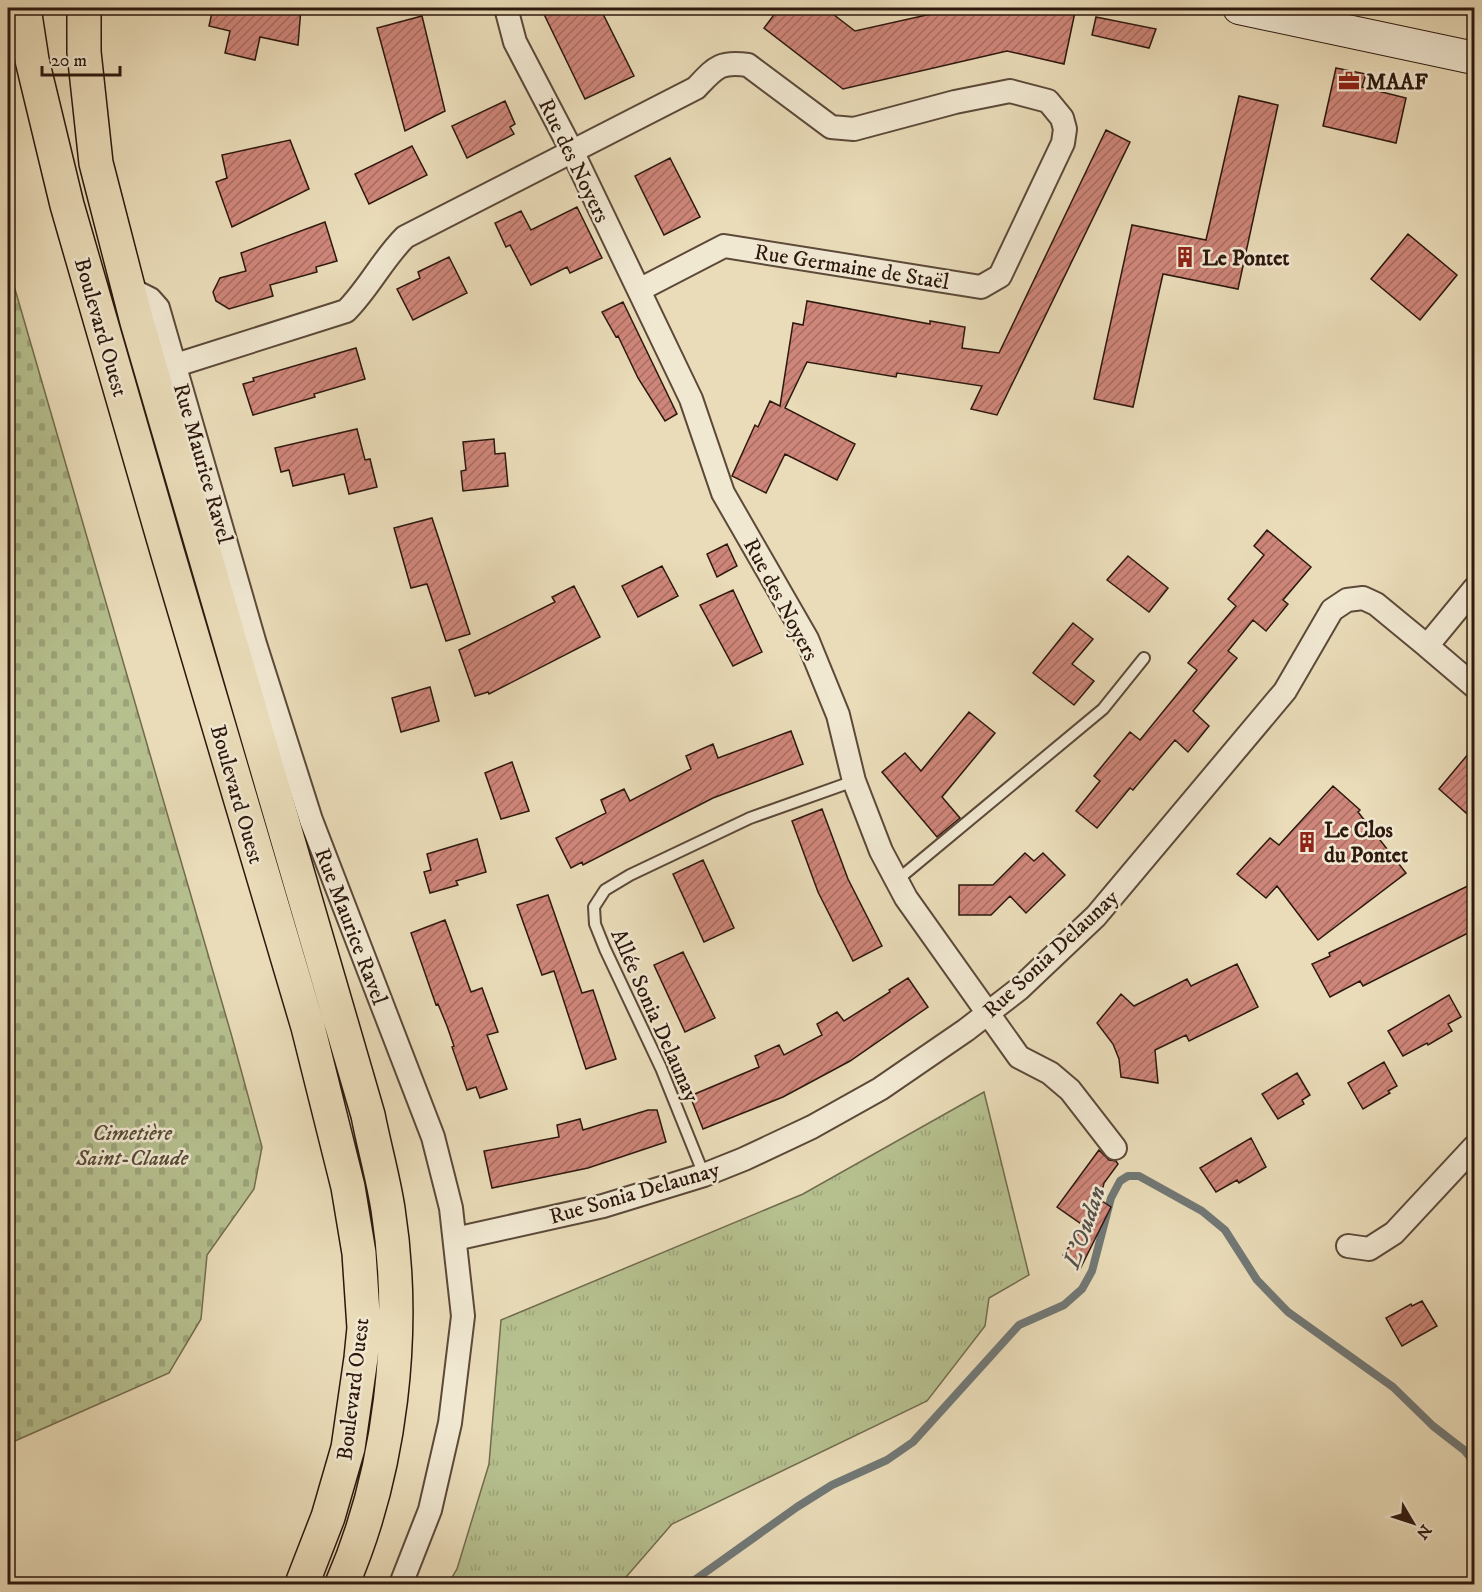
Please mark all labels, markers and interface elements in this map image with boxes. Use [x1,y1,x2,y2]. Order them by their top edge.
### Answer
scale bar [42,39,120,77]
text: 20 m [51,50,87,72]
office icon: MAAF [1337,69,1361,93]
place label: MAAF [1366,69,1428,96]
street label: Rue des Noyers [532,94,615,227]
street label: Rue Germaine de Staël [752,239,952,296]
building icon: Le Pontet [1173,245,1197,269]
place label: Le Pontet [1202,245,1289,272]
street label: Boulevard Ouest [68,255,133,400]
street label: Rue Maurice Ravel [167,380,238,547]
street label: Rue des Noyers [737,534,824,665]
street label: Boulevard Ouest [204,722,269,867]
place label: Le Clos du Pontet [1324,817,1408,869]
building icon: Le Clos du Pontet [1295,830,1319,854]
street label: Rue Maurice Ravel [308,844,393,1009]
street label: Rue Sonia Delaunay [978,884,1125,1024]
street label: Allée Sonia Delaunay [604,925,705,1107]
park label: Cimetière Saint-Claude [75,1120,189,1172]
street label: Rue Sonia Delaunay [546,1156,723,1231]
water label: L'Oudan [1056,1182,1113,1274]
street label: Boulevard Ouest [331,1316,376,1462]
north arrow [1383,1493,1443,1553]
text: N [1412,1520,1436,1543]

